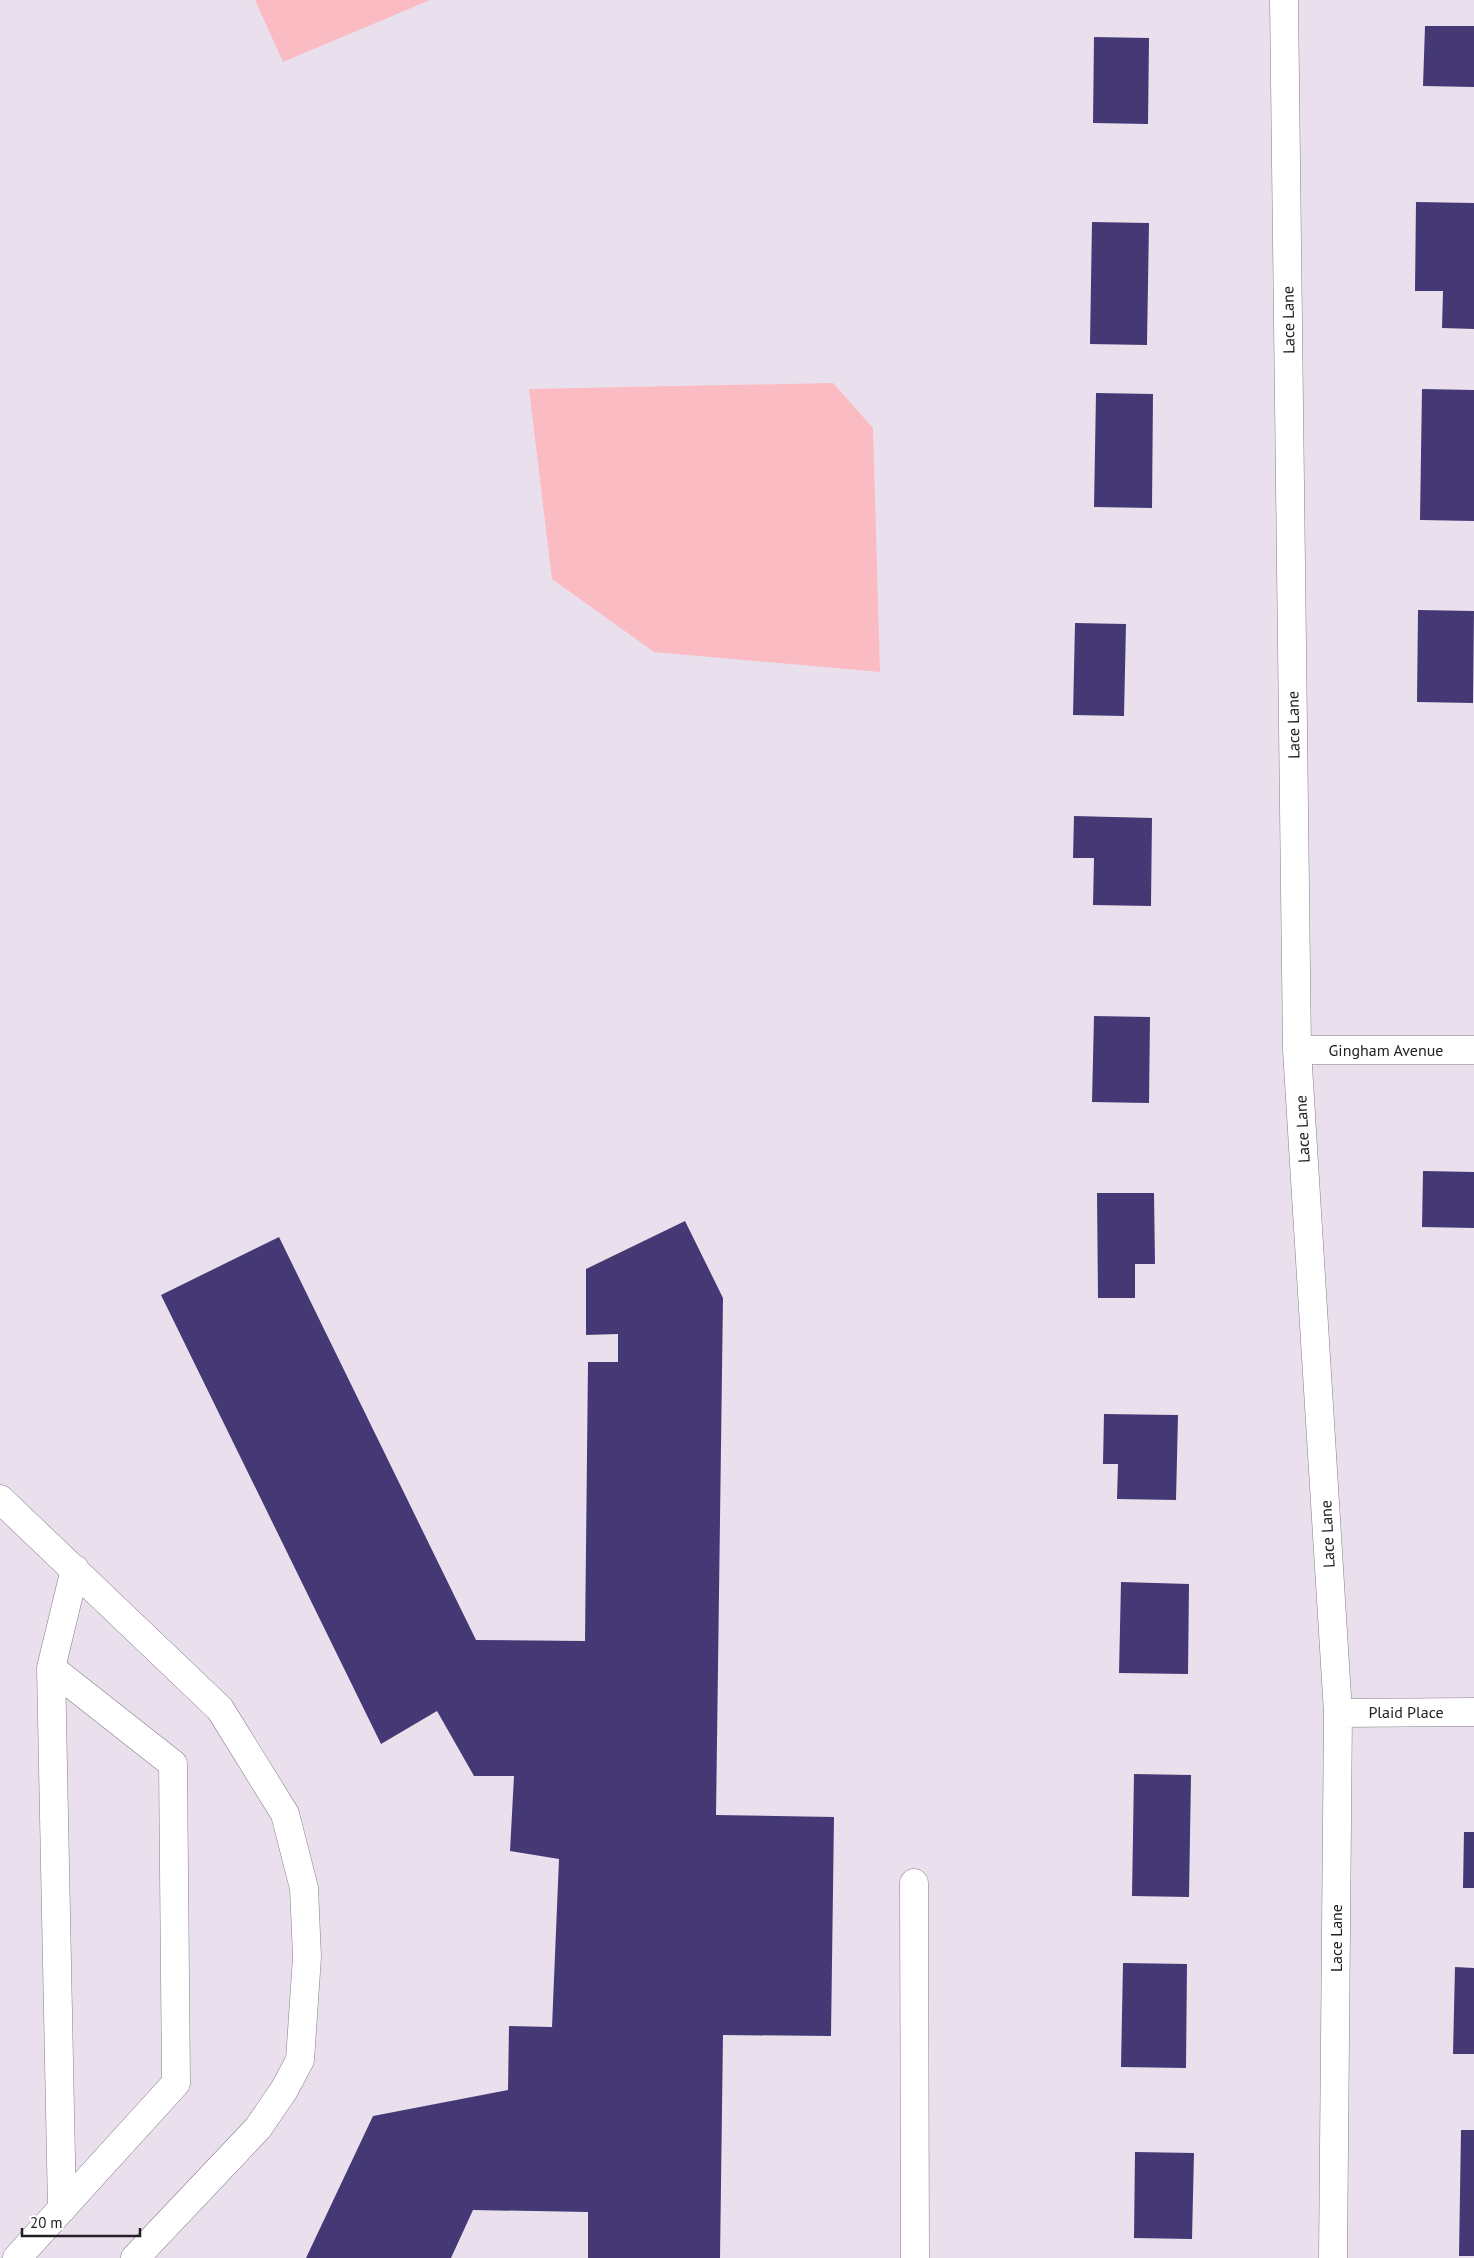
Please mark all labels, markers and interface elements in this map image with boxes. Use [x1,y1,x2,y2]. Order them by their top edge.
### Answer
street label: Lace Lane [1277,286,1299,354]
street label: Lace Lane [1282,691,1304,759]
street label: Gingham Avenue [1329,1040,1443,1060]
street label: Lace Lane [1290,1095,1314,1163]
street label: Lace Lane [1315,1500,1339,1568]
street label: Plaid Place [1368,1702,1444,1722]
street label: Lace Lane [1326,1904,1346,1972]
scale bar [22,2206,140,2238]
text: 20 m [30,2213,63,2232]

